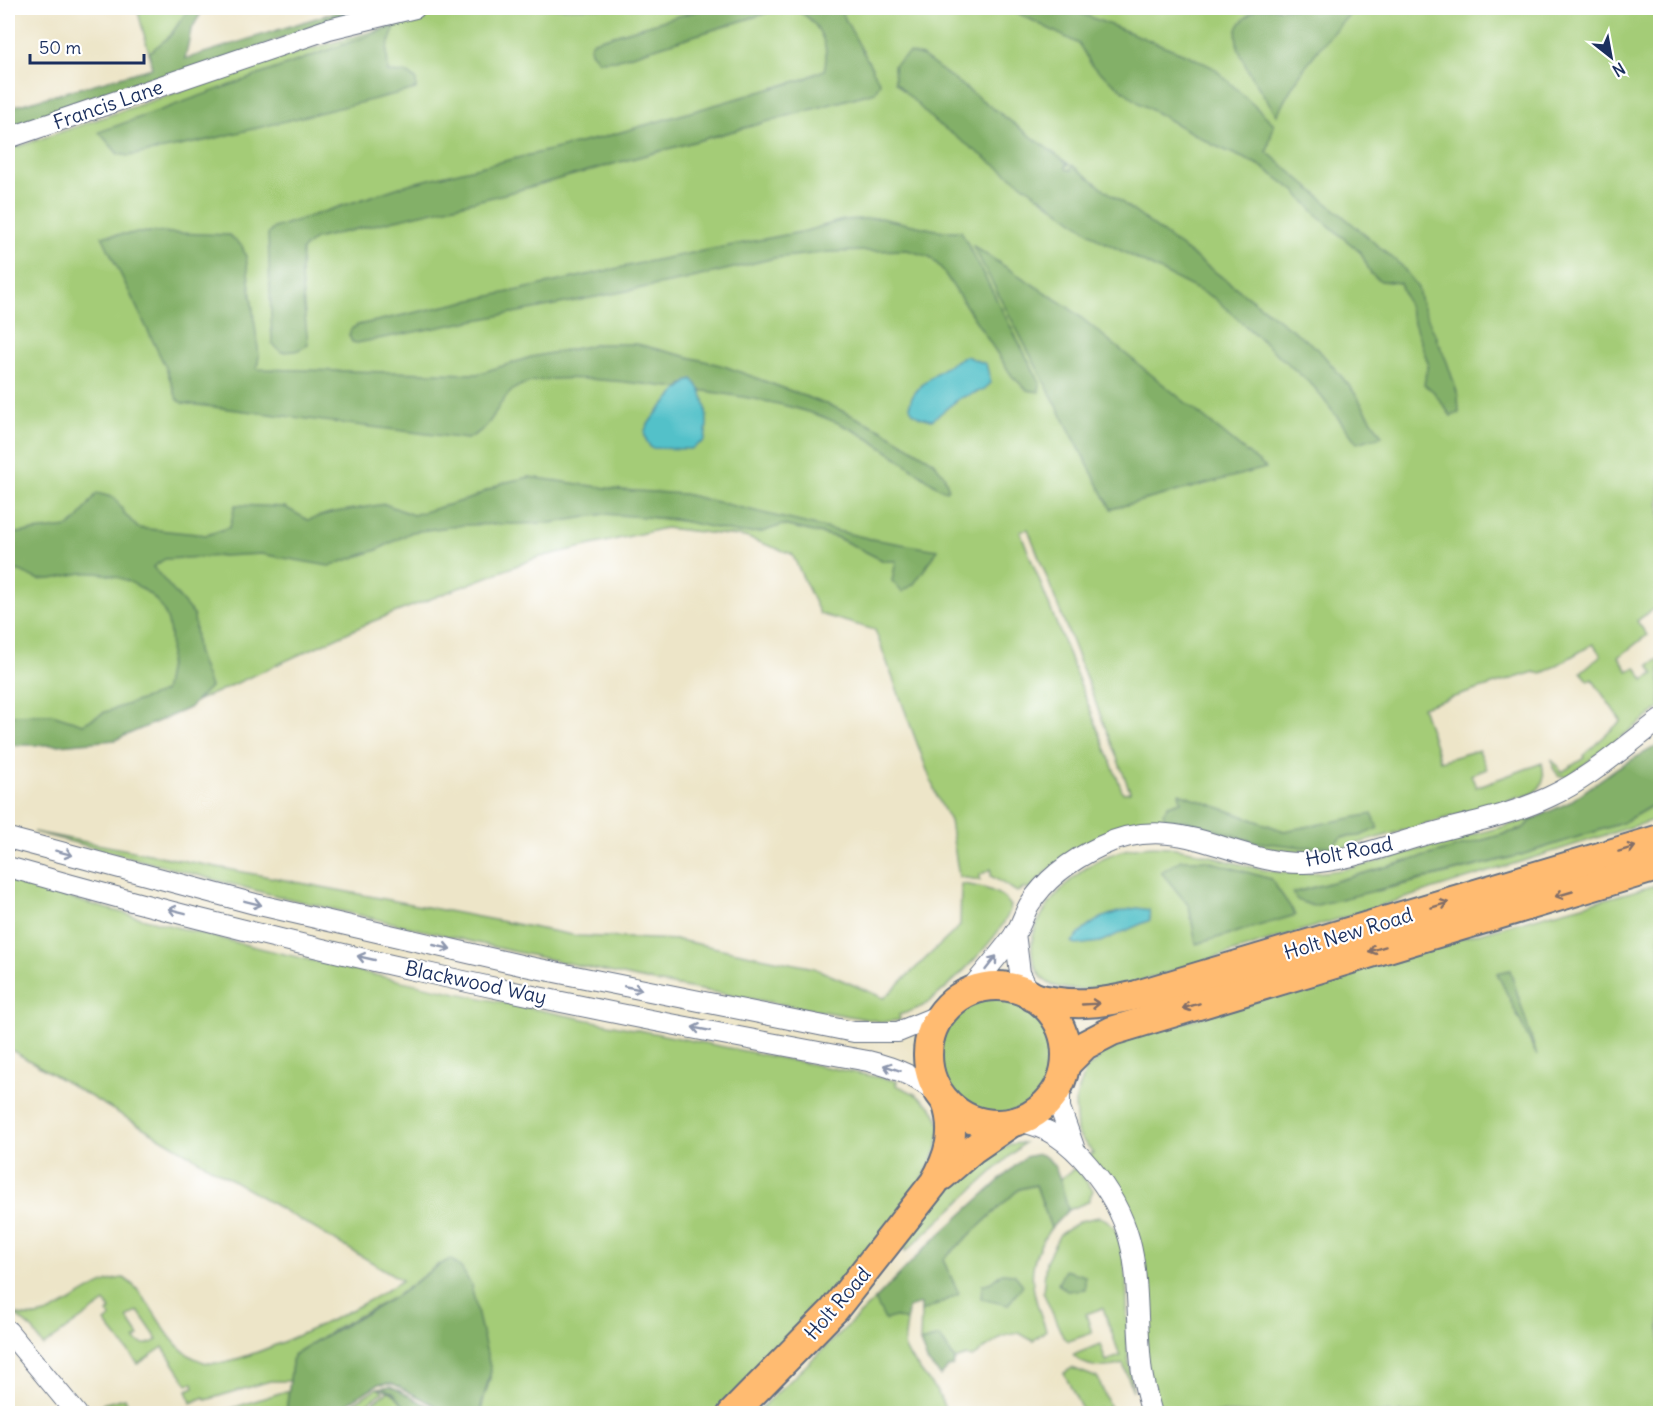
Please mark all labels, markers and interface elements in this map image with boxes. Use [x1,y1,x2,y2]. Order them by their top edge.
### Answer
scale bar [30,27,144,65]
north arrow [1581,27,1641,87]
text: 50 m [39,36,81,59]
text: N [1609,58,1629,81]
street label: Francis Lane [50,74,166,134]
street label: Holt Road [1303,830,1395,872]
one-way arrow [1617,843,1636,854]
one-way arrow [54,848,73,860]
one-way arrow [1555,889,1574,900]
one-way arrow [243,897,262,909]
one-way arrow [1430,899,1449,910]
street label: Holt New Road [1281,901,1416,964]
one-way arrow [168,905,187,917]
one-way arrow [432,942,452,953]
one-way arrow [1368,944,1387,955]
one-way arrow [357,952,376,963]
street label: Blackwood Way [403,955,549,1009]
one-way arrow [985,956,997,972]
one-way arrow [623,983,642,994]
one-way arrow [1080,999,1100,1010]
one-way arrow [1182,1001,1201,1012]
one-way arrow [691,1023,711,1034]
one-way arrow [883,1061,902,1072]
street label: Holt Road [799,1261,876,1345]

